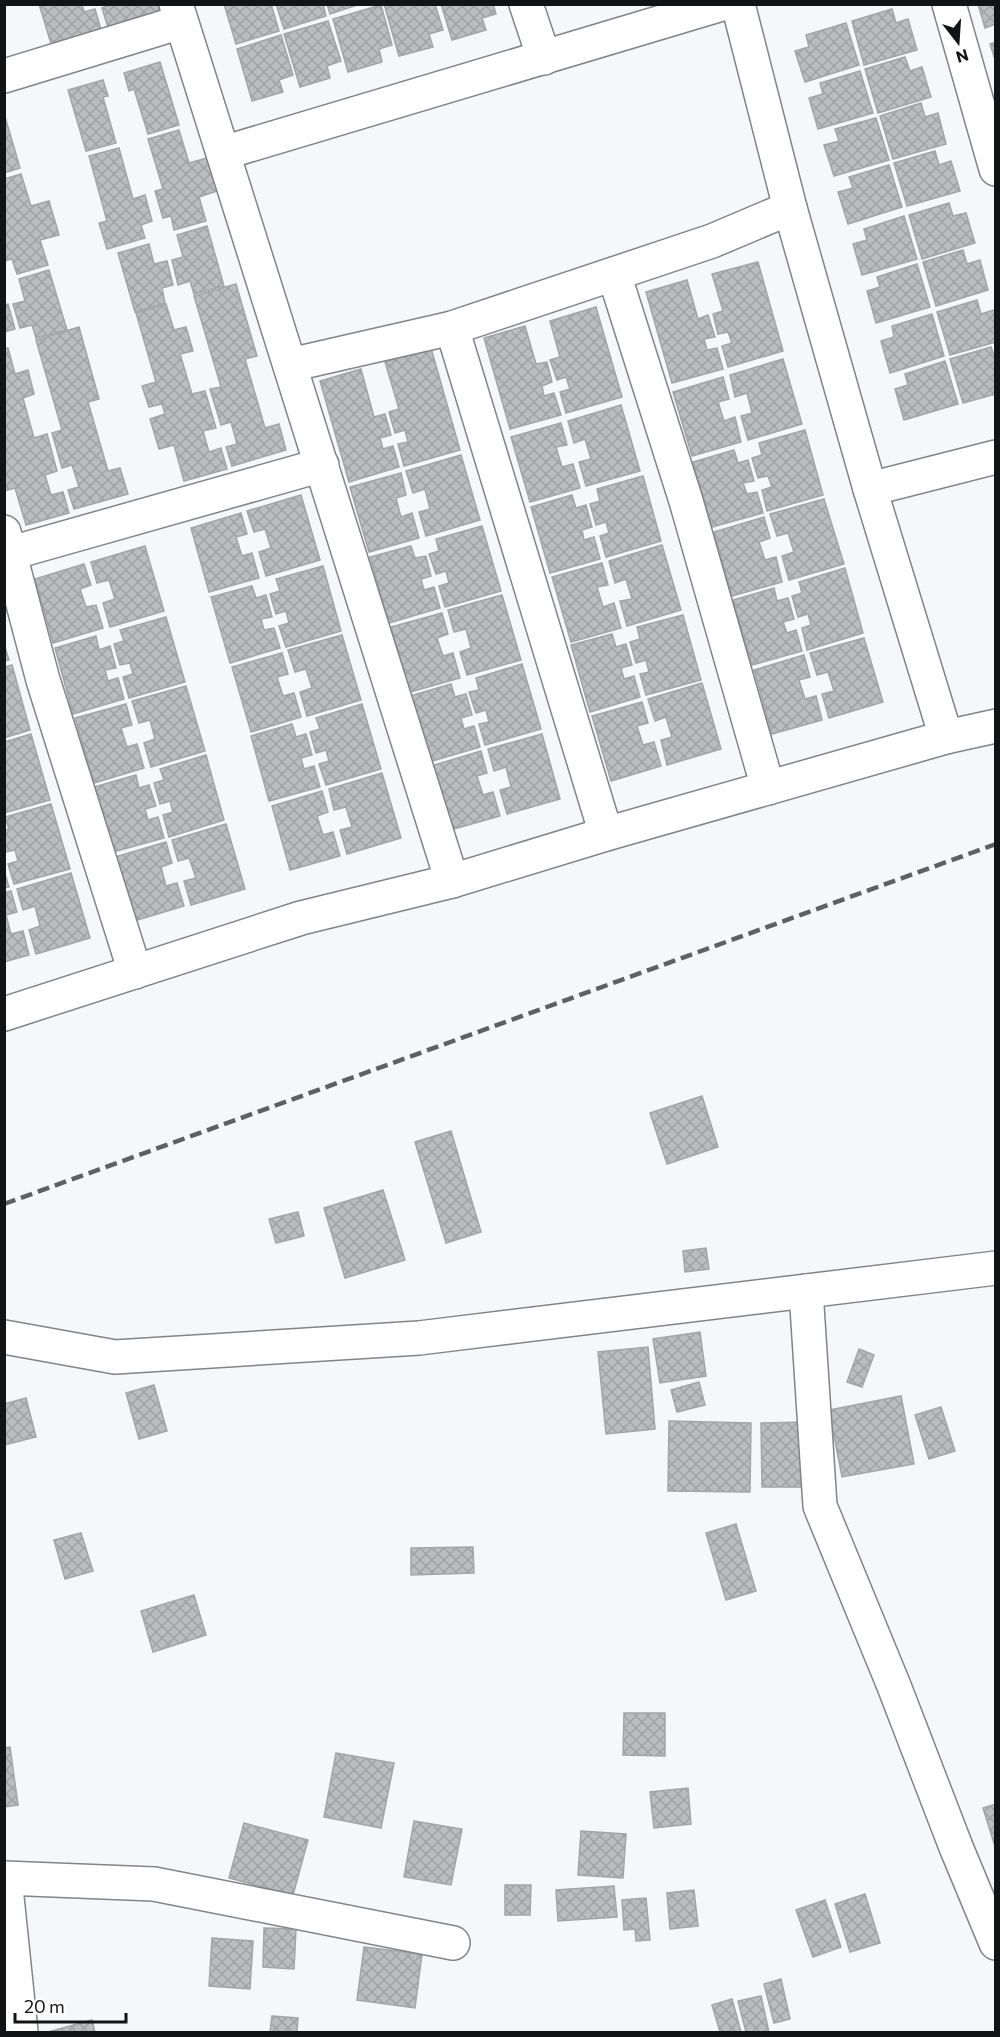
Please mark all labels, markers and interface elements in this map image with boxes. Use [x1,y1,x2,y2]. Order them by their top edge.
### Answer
north arrow [928,12,988,72]
text: N [954,46,971,68]
scale bar [15,1986,126,2024]
text: 20 m [24,1995,65,2017]

